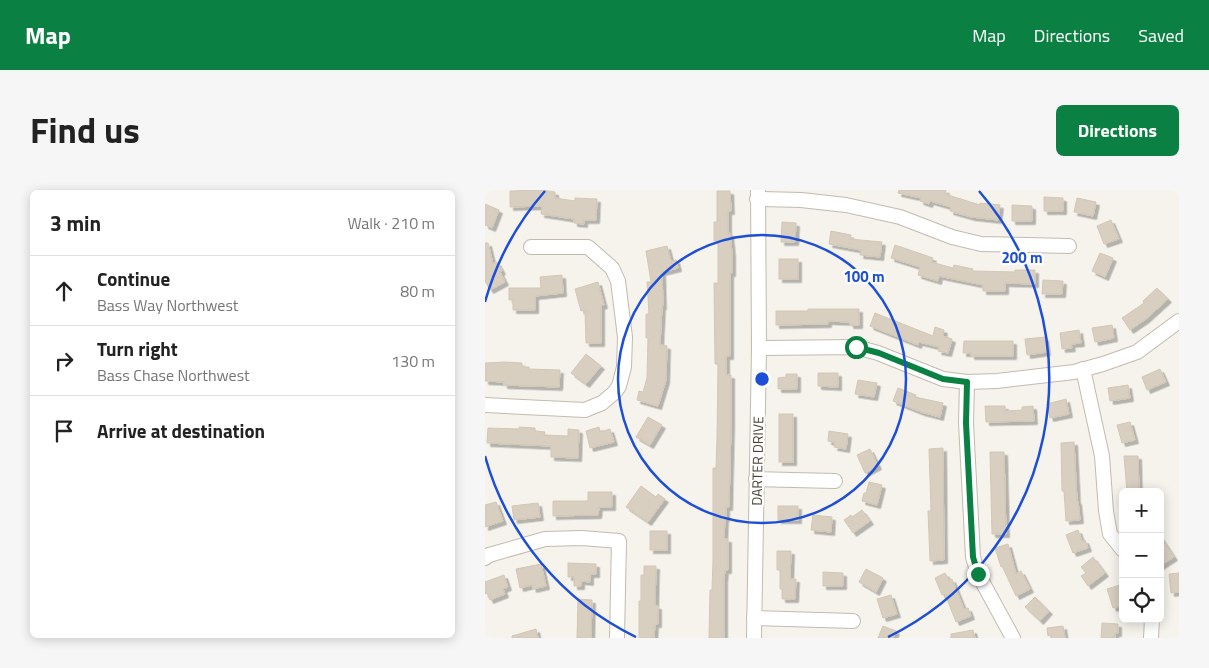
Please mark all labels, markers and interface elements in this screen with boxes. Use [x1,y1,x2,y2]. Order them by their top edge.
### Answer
text: Map [25,17,71,53]
text: Map [972,22,1006,49]
text: Directions [1034,22,1110,49]
text: Saved [1138,22,1184,49]
text: Find us [30,103,140,157]
button: Directions [1056,105,1179,156]
text: 3 min [50,207,101,239]
text: Walk · 210 m [347,211,435,235]
text: 200 m [1001,246,1043,269]
text: Continue [97,264,170,293]
text: 100 m [843,265,885,288]
icon: ahead [50,277,78,305]
text: 80 m [400,279,435,303]
text: Bass Way Northwest [97,293,239,317]
text: Turn right [97,334,178,363]
route start [845,336,868,359]
icon: right [50,347,78,375]
text: 130 m [391,349,435,373]
text: Bass Chase Northwest [97,363,250,387]
centre of rings [753,370,771,388]
text: Arrive at destination [97,416,265,445]
street label: DARTER DRIVE [746,416,768,506]
icon: arrive [50,417,78,445]
map controls [1119,488,1164,623]
button: + [1119,488,1164,533]
button: − [1119,533,1164,578]
route end [967,563,990,586]
button: locate [1119,578,1164,623]

